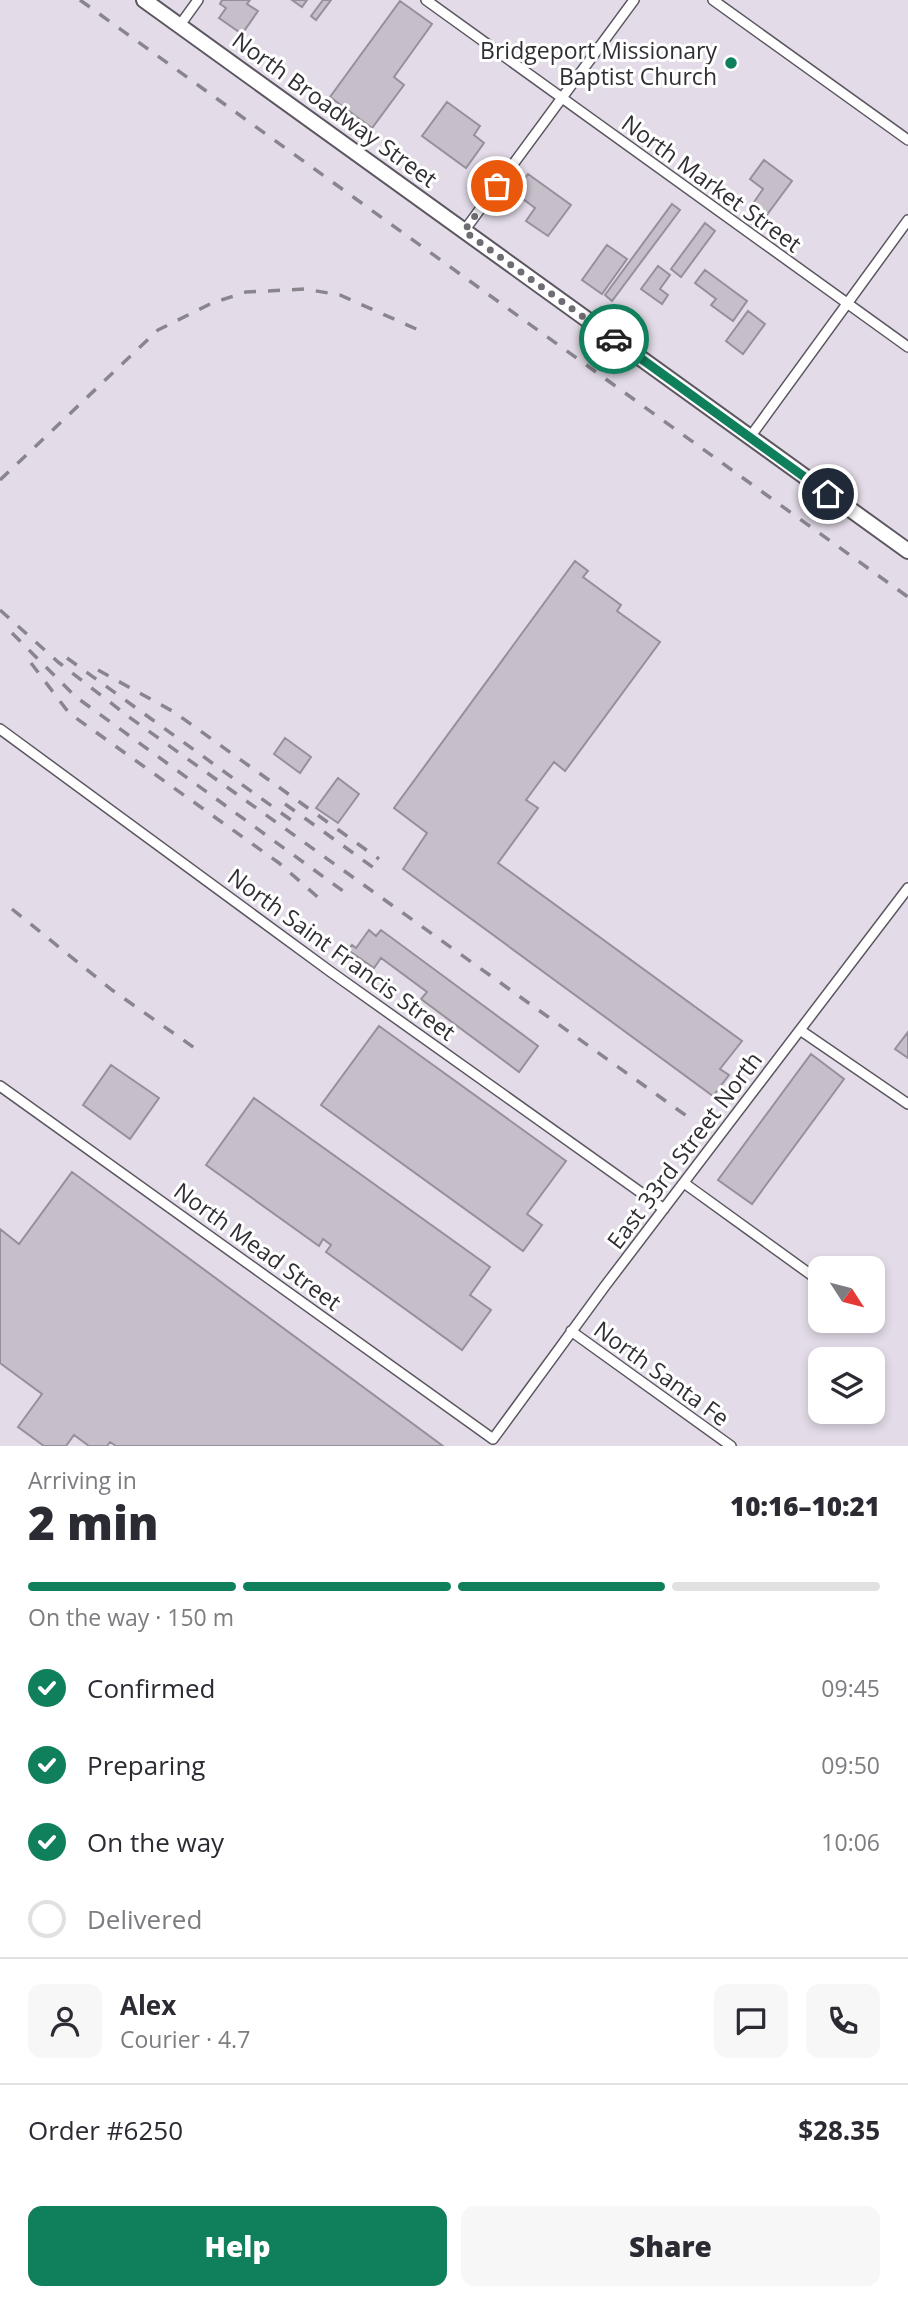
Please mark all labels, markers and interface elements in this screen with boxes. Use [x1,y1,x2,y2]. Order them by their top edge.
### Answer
street label: North Broadway Street [226,24,444,194]
place label: Bridgeport Missionary Baptist Church [480,34,717,92]
marker: Bridgeport Missionary Baptist Church [723,55,739,71]
street label: North Market Street [616,107,808,259]
pin [467,156,527,216]
icon: bag [478,167,516,205]
courier [579,304,649,374]
icon: car [595,320,633,358]
pin [798,464,858,524]
icon: home [809,475,847,513]
street label: North Saint Francis Street [222,860,462,1048]
street label: East 33rd Street North [599,1045,769,1255]
street label: North Mead Street [168,1174,348,1318]
north arrow [808,1256,886,1334]
map controls [808,1256,885,1424]
street label: North Santa Fe [588,1313,736,1433]
button: layers [808,1347,885,1424]
text: Arriving in [28,1464,137,1496]
text: 10:16–10:21 [730,1488,880,1524]
text: 2 min [28,1491,159,1553]
text: On the way · 150 m [28,1601,234,1633]
icon: check [28,1669,66,1707]
text: Confirmed [87,1670,215,1706]
text: 09:45 [821,1672,880,1704]
icon: check [28,1746,66,1784]
text: Preparing [87,1747,205,1783]
text: 09:50 [821,1749,880,1781]
icon: check [28,1823,66,1861]
text: On the way [87,1824,224,1860]
text: 10:06 [821,1826,880,1858]
text: Delivered [87,1901,202,1937]
button: person [28,1984,102,2058]
button: chat [714,1984,788,2058]
button: phone [806,1984,880,2058]
text: Alex [120,1987,176,2023]
text: Courier · 4.7 [120,2023,250,2055]
text: Order #6250 [28,2112,183,2148]
text: $28.35 [798,2112,880,2148]
button: Help [28,2206,447,2286]
button: Share [461,2206,880,2286]

